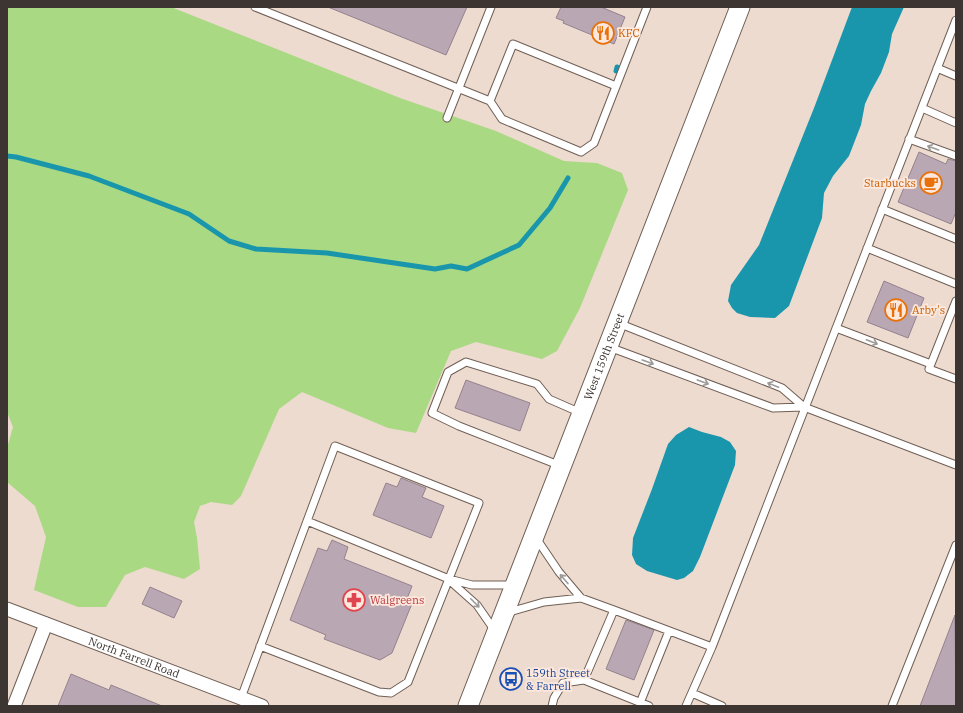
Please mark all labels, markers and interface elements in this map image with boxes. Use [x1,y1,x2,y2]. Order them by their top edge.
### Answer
restaurant icon: KFC [590,20,616,46]
place label: KFC [618,26,640,40]
one-way arrow [927,143,939,151]
cafe icon: Starbucks [918,170,944,196]
place label: Starbucks [864,176,916,190]
restaurant icon: Arby's [883,297,909,323]
place label: Arby's [912,303,945,317]
street label: West 159th Street [581,311,627,402]
one-way arrow [865,338,877,346]
one-way arrow [641,358,653,366]
one-way arrow [697,379,710,386]
one-way arrow [767,380,779,388]
one-way arrow [560,574,569,584]
pharmacy icon: Walgreens [341,587,367,613]
place label: Walgreens [370,593,424,607]
one-way arrow [470,598,480,608]
street label: North Farrell Road [86,634,182,681]
bus stop icon: 159th Street & Farrell [498,666,524,692]
place label: 159th Street & Farrell [526,666,590,693]

